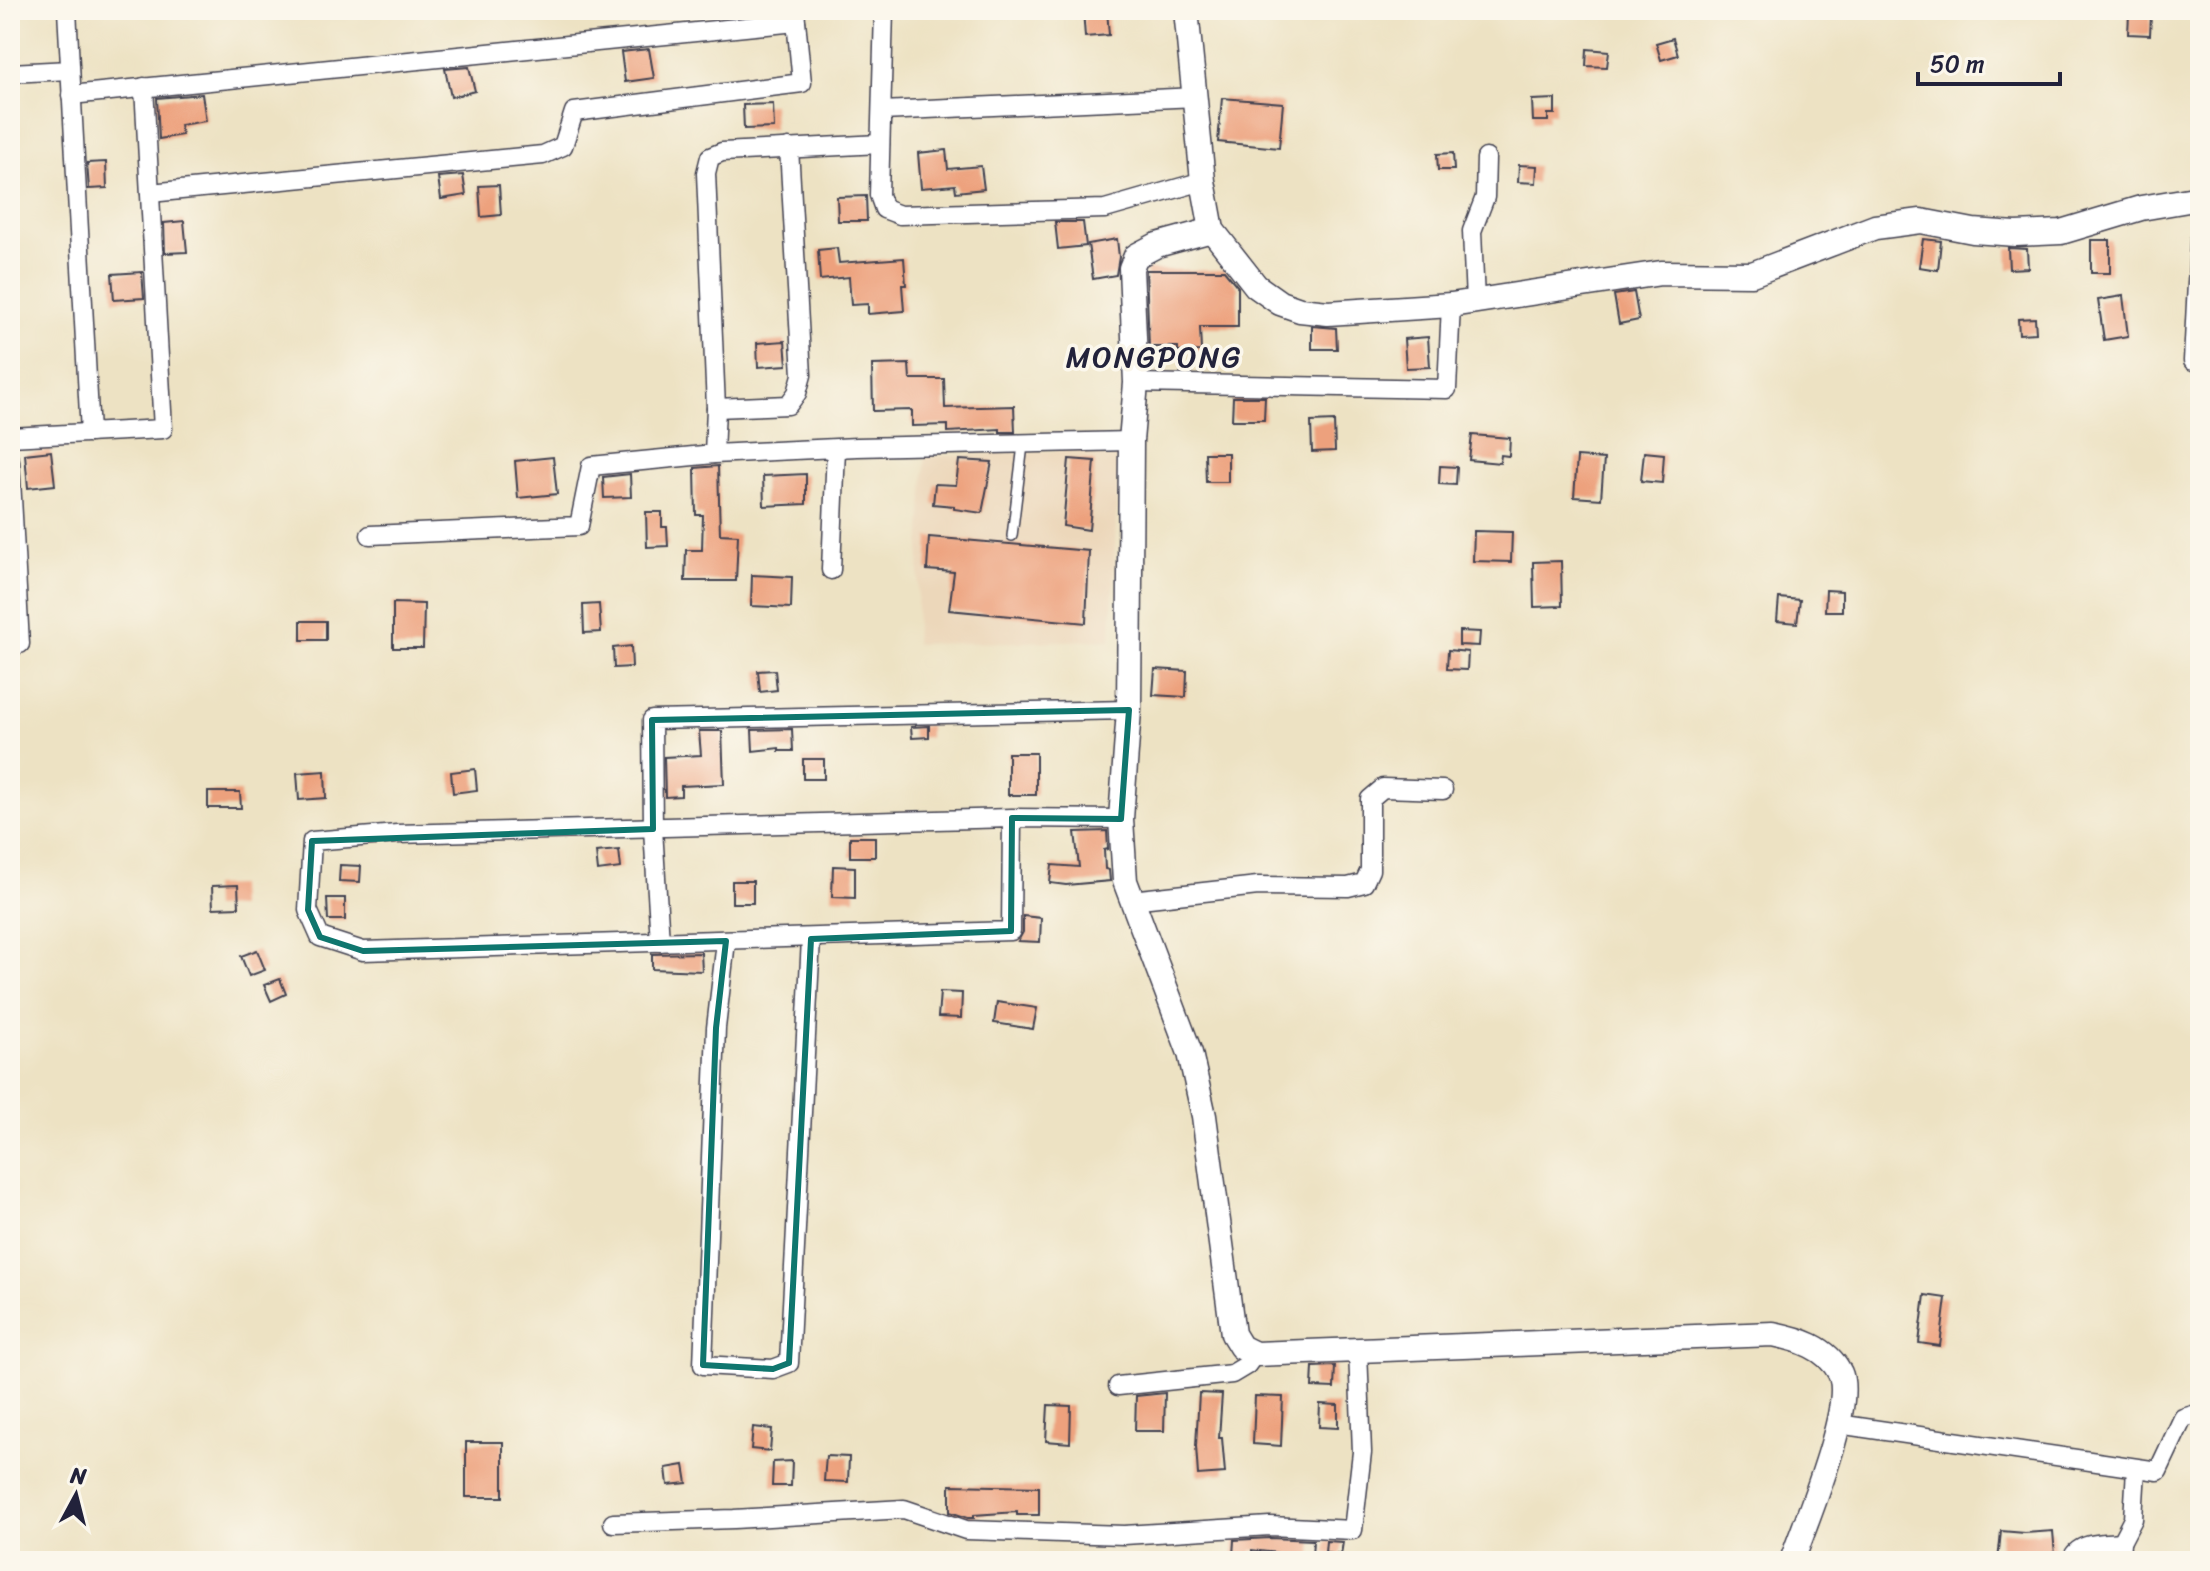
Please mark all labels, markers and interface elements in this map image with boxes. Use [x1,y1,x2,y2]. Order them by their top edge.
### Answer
scale bar [1918,36,2060,86]
text: 50 m [1930,43,1985,85]
district label: MONGPONG [1066,330,1242,384]
north arrow [36,1455,116,1535]
text: N [67,1455,89,1496]

